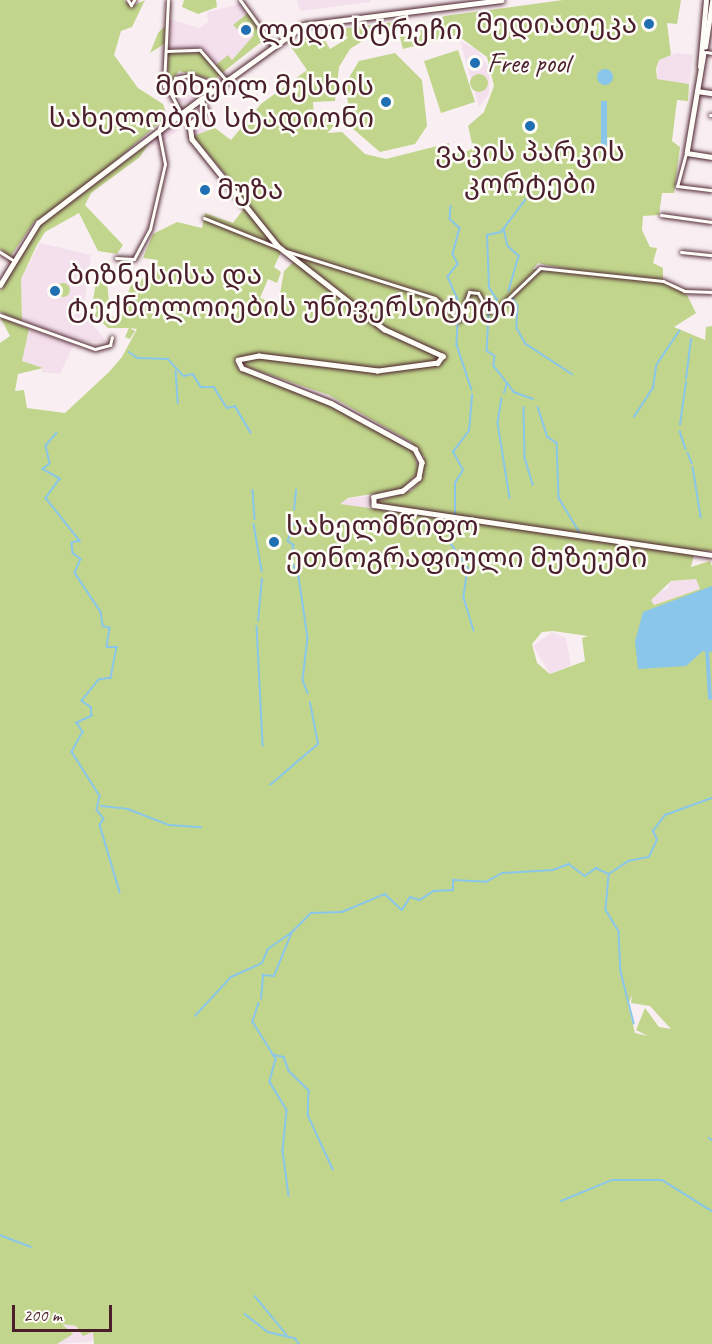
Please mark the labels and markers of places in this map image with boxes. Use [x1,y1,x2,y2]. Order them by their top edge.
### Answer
place label: მედიათეკა [476,7,637,41]
place label: ლედი სტრეჩი [258,13,462,47]
marker: მედიათეკა [642,17,656,31]
marker: ლედი სტრეჩი [239,23,253,37]
place label: Free pool [487,46,570,80]
marker: Free pool [468,56,482,70]
place label: მიხეილ მესხის სახელობის სტადიონი [49,69,374,135]
marker: მიხეილ მესხის სახელობის სტადიონი [379,95,393,109]
marker: ვაკის პარკის კორტები [523,119,537,133]
place label: ვაკის პარკის კორტები [435,135,625,201]
place label: მუზა [217,173,283,207]
marker: მუზა [198,183,212,197]
place label: ბიზნესისა და ტექნოლოიების უნივერსიტეტი [67,258,516,324]
marker: ბიზნესისა და ტექნოლოიების უნივერსიტეტი [48,284,62,298]
place label: სახელმწიფო ეთნოგრაფიული მუზეუმი [286,509,647,575]
marker: სახელმწიფო ეთნოგრაფიული მუზეუმი [267,535,281,549]

